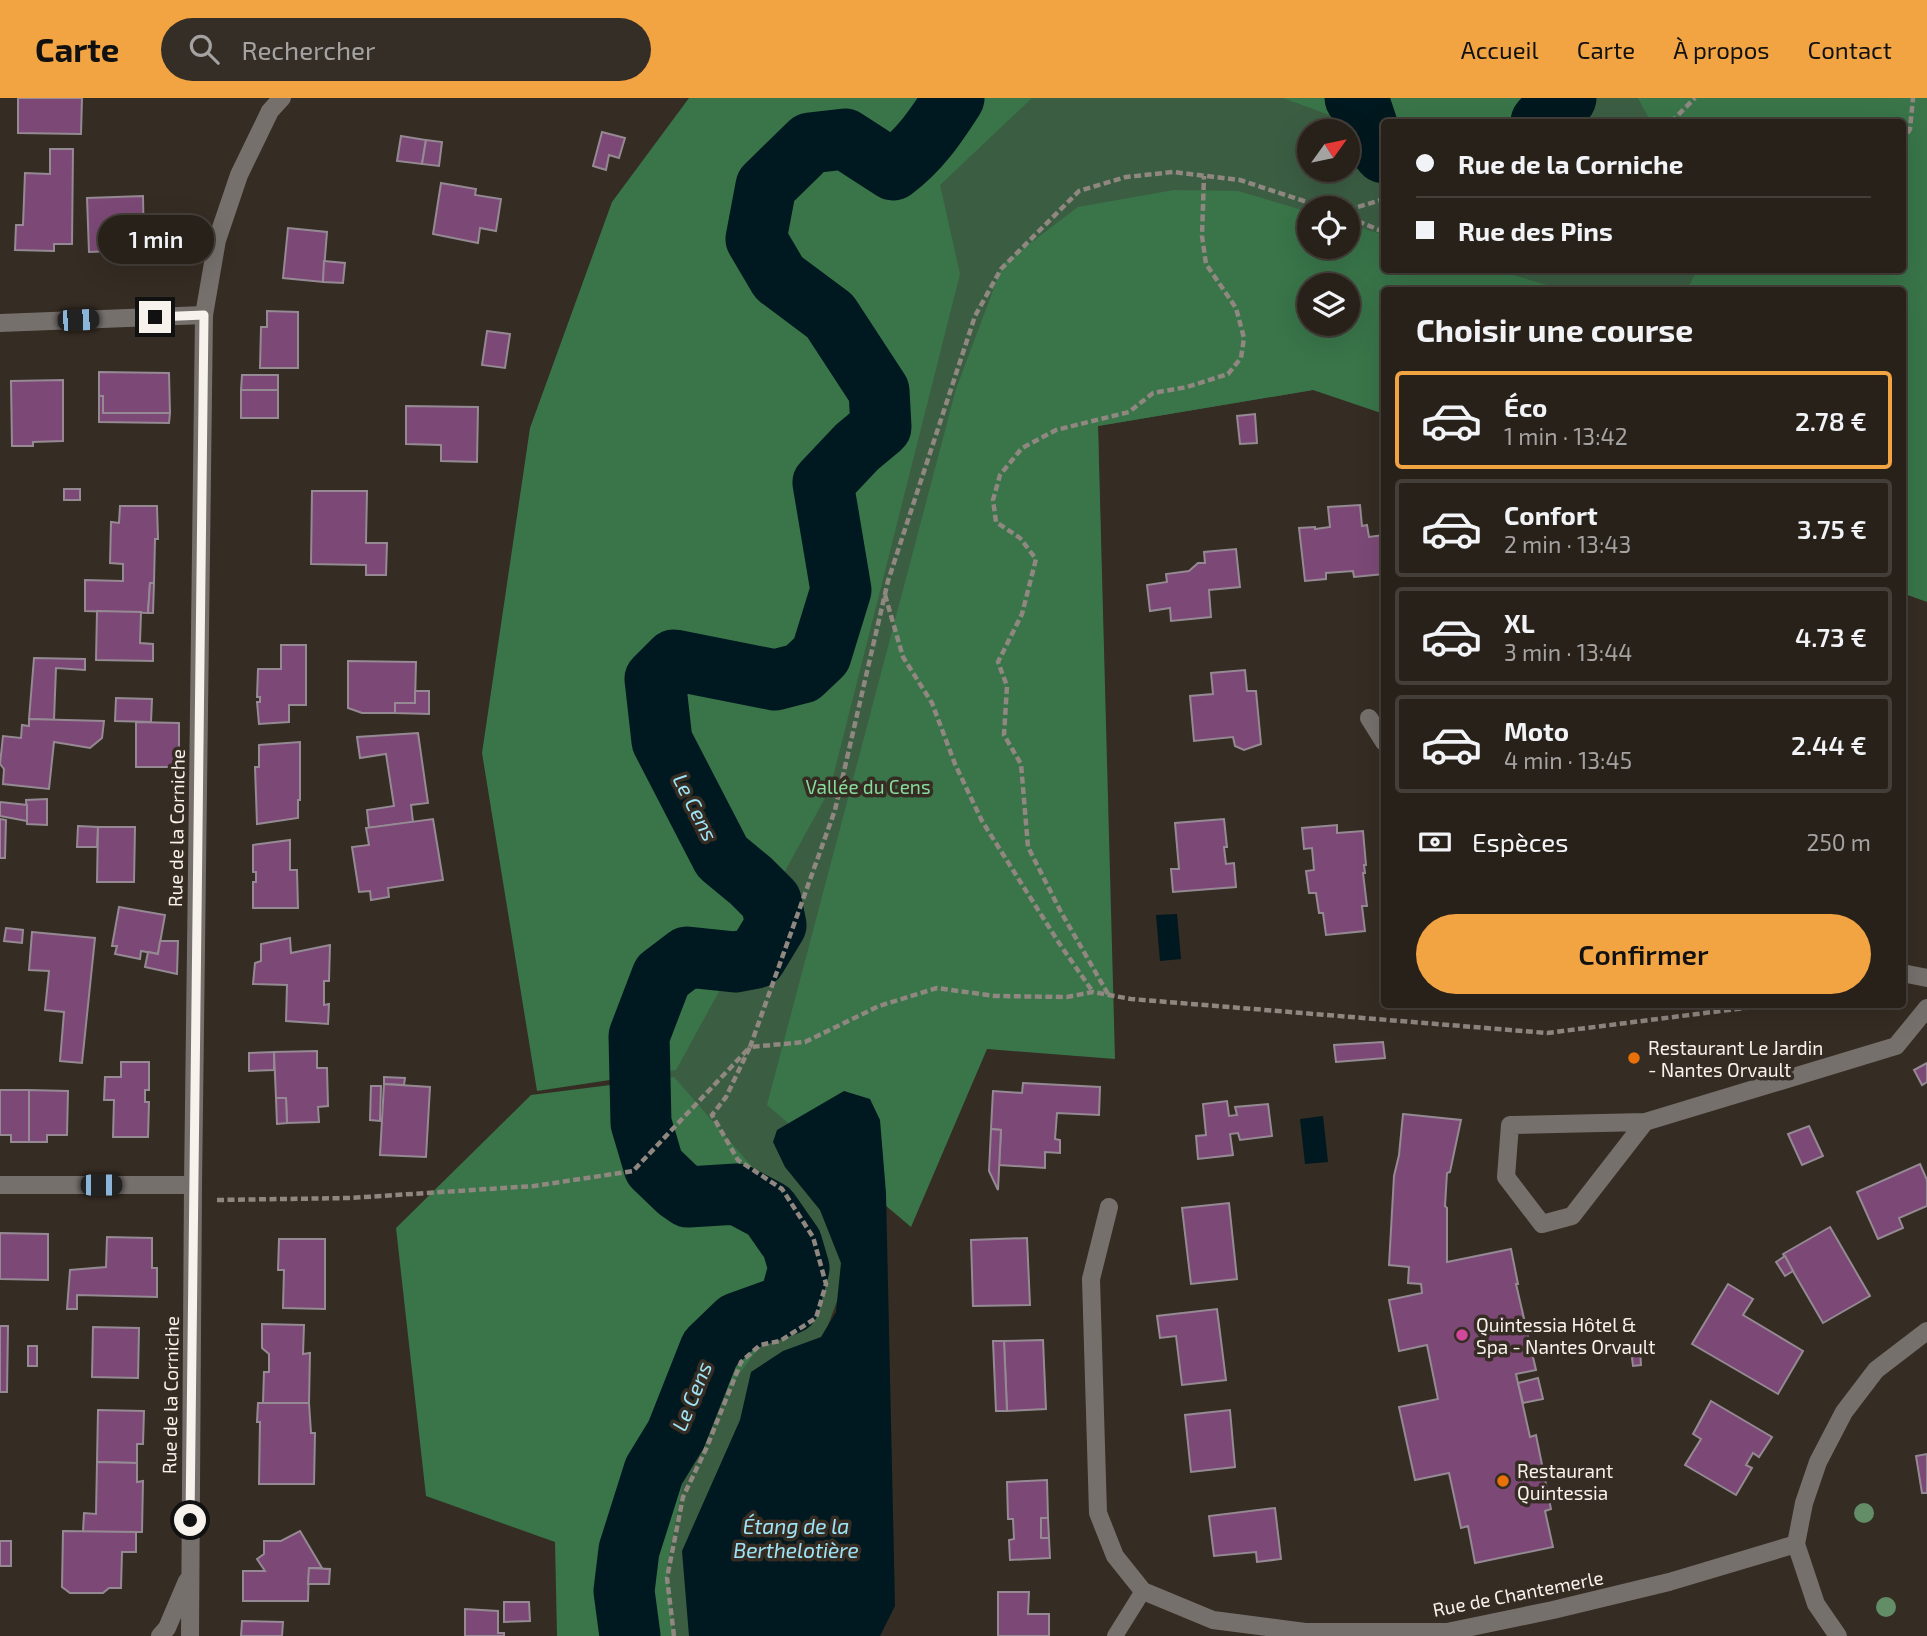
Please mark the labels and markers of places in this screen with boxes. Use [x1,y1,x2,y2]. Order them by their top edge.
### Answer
place label: Restaurant Le Jardin - Nantes Orvault [1648,1036,1823,1081]
marker: Restaurant Le Jardin - Nantes Orvault [1626,1050,1642,1066]
place label: Quintessia Hôtel & Spa - Nantes Orvault [1476,1313,1656,1358]
marker: Quintessia Hôtel & Spa - Nantes Orvault [1454,1327,1470,1343]
place label: Restaurant Quintessia [1517,1459,1613,1504]
marker: Restaurant Quintessia [1495,1473,1511,1489]

